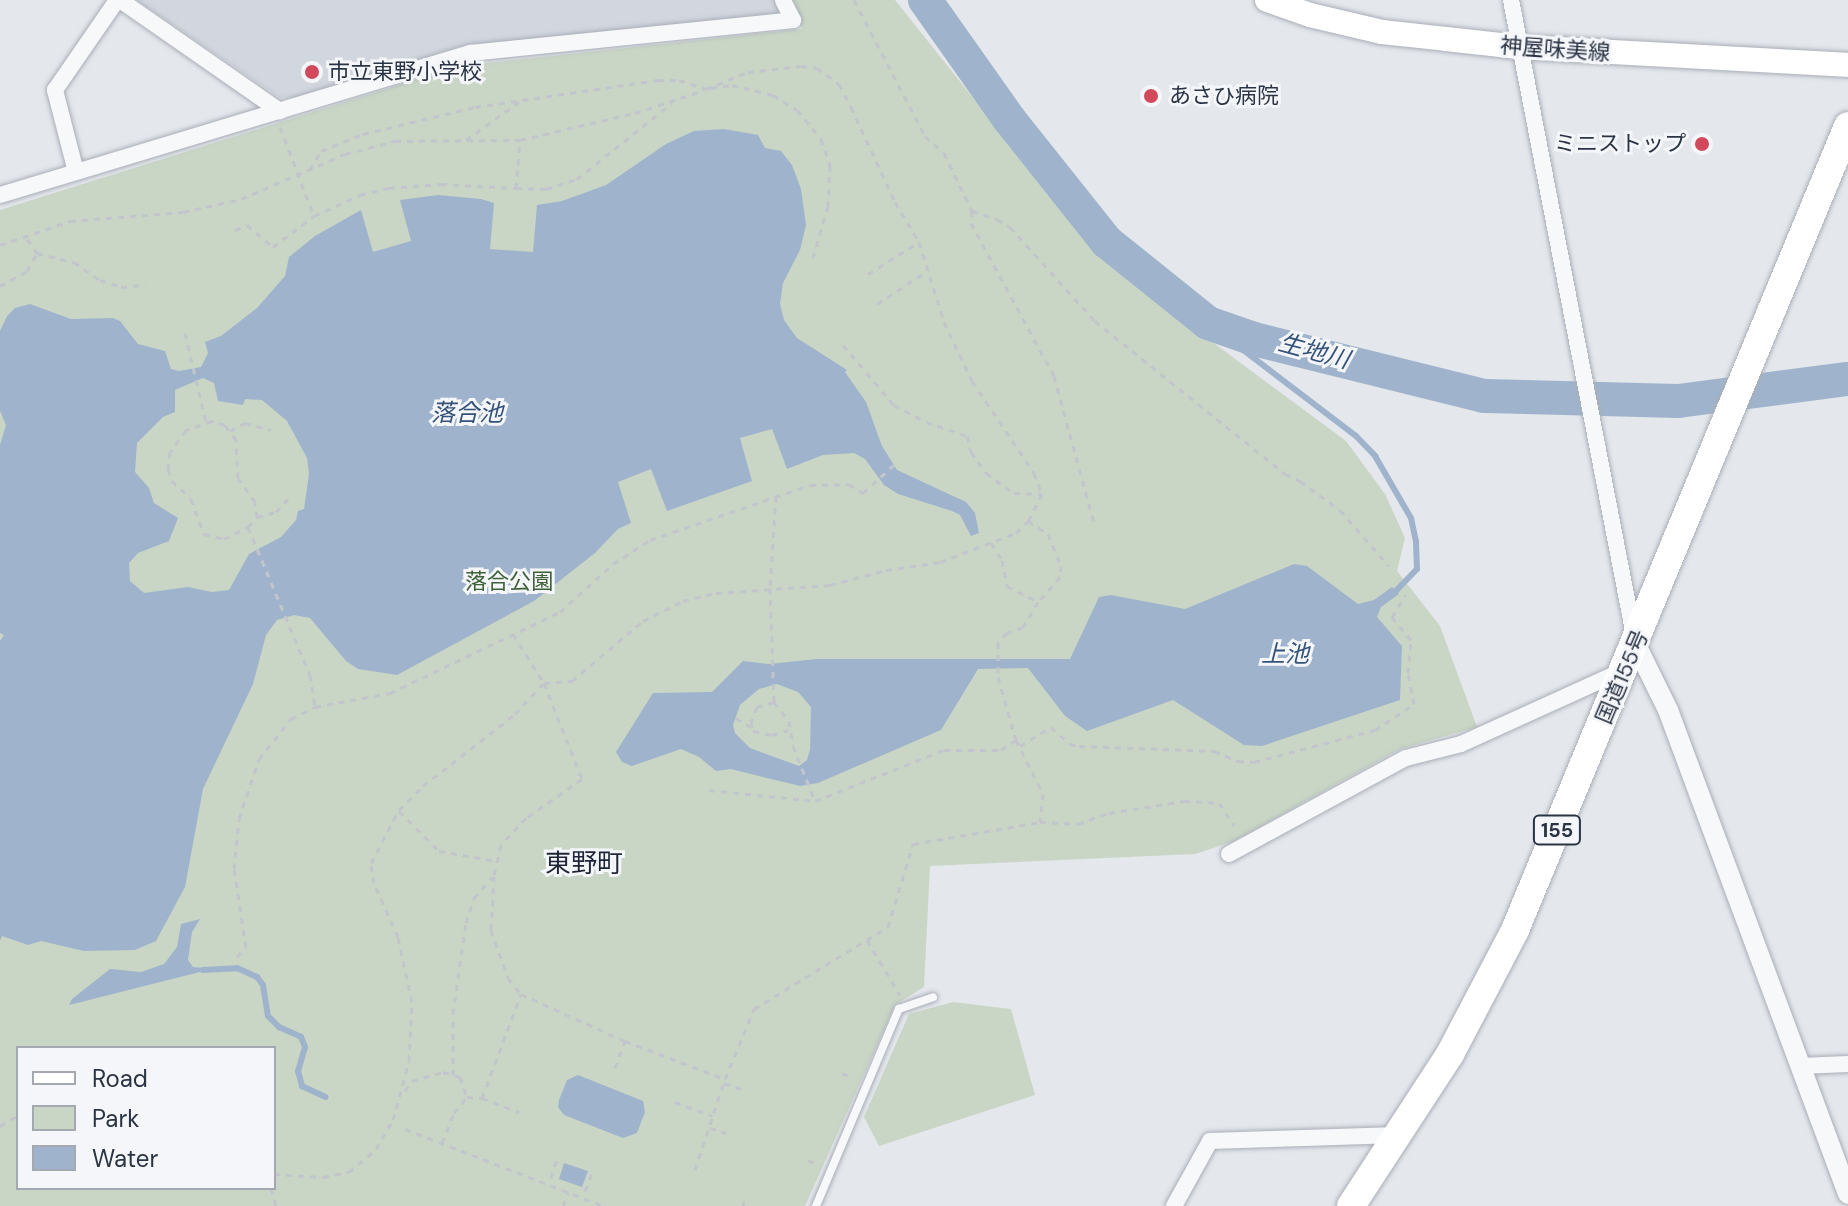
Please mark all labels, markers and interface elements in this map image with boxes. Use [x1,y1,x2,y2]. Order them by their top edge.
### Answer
street label: 神屋味美線 [1499,32,1611,66]
place label: 市立東野小学校 [328,59,482,85]
marker: 市立東野小学校 [303,63,321,81]
place label: あさひ病院 [1169,83,1279,109]
marker: あさひ病院 [1140,85,1162,107]
place label: ミニストップ [1554,131,1686,157]
marker: ミニストップ [1693,135,1711,153]
water label: 生地川 [1275,328,1353,374]
water label: 落合池 [431,399,503,427]
park label: 落合公園 [465,569,553,595]
street label: 国道155号 [1590,626,1654,728]
water label: 上池 [1261,640,1309,668]
road number: 155 [1531,814,1583,846]
district label: 東野町 [545,848,623,880]
legend [16,1046,276,1190]
text: Road [92,1063,148,1094]
text: Park [92,1103,139,1134]
text: Water [92,1143,158,1174]

